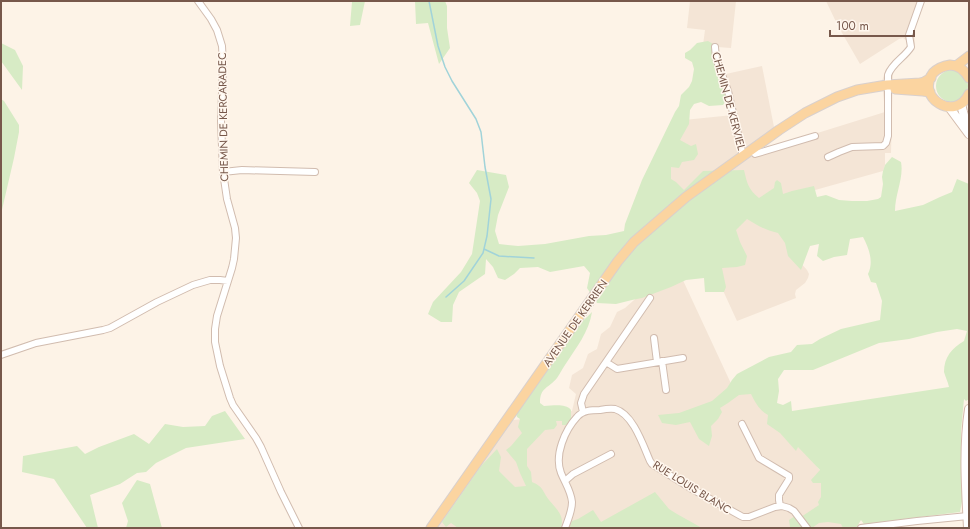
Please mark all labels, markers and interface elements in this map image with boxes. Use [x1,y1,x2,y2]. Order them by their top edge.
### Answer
scale bar [830,12,914,38]
text: 100 m [836,17,869,35]
street label: CHEMIN DE KERVIEL [708,50,750,152]
street label: CHEMIN DE KERCARADEC [214,52,232,182]
street label: AVENUE DE KERRIEN [539,276,611,370]
street label: RUE LOUIS BLANC [650,457,734,517]

